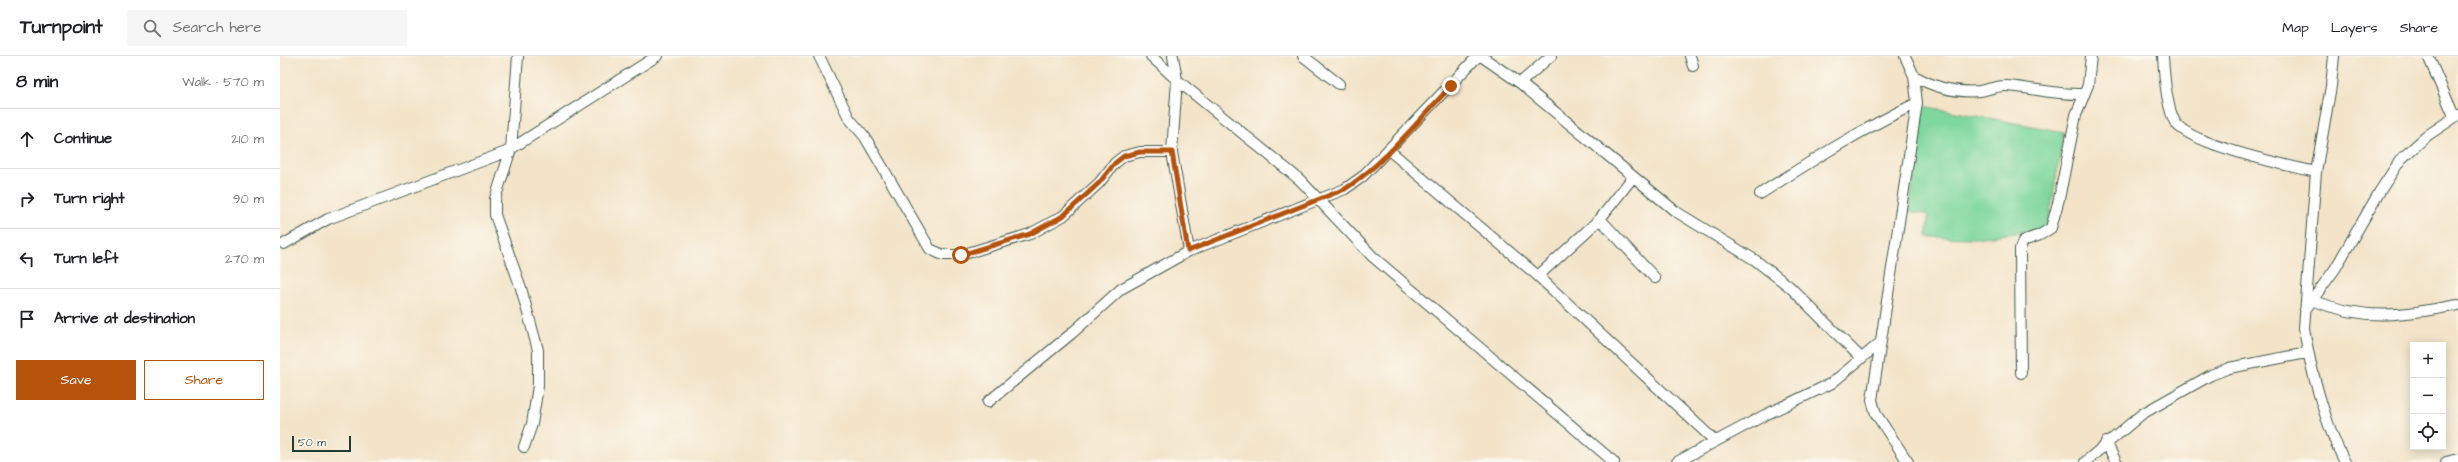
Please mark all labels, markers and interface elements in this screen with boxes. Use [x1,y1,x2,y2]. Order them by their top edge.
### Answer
search box [127,10,407,46]
text: Turnpoint [20,14,103,41]
icon: search [141,17,163,39]
text: Search here [173,17,261,38]
text: Map [2282,18,2309,38]
text: Layers [2331,18,2378,38]
text: Share [2400,18,2438,38]
text: 8 min [16,70,58,94]
text: Walk · 570 m [182,73,264,91]
route end [1442,77,1460,95]
icon: ahead [16,128,38,150]
text: Continue [54,128,112,149]
text: 210 m [231,130,264,148]
icon: right [16,188,38,210]
text: Turn right [54,188,125,209]
text: 90 m [233,190,264,208]
route start [952,246,970,264]
icon: left [16,248,38,270]
text: Turn left [54,248,118,269]
text: 270 m [225,250,264,268]
icon: arrive [16,308,38,330]
text: Arrive at destination [54,308,195,329]
map controls [2410,342,2446,450]
button: + [2410,342,2446,378]
button: Save [16,360,136,400]
button: Share [144,360,264,400]
button: − [2410,378,2446,414]
button: locate [2410,414,2446,450]
scale bar [292,434,351,453]
text: 50 m [298,435,326,450]

